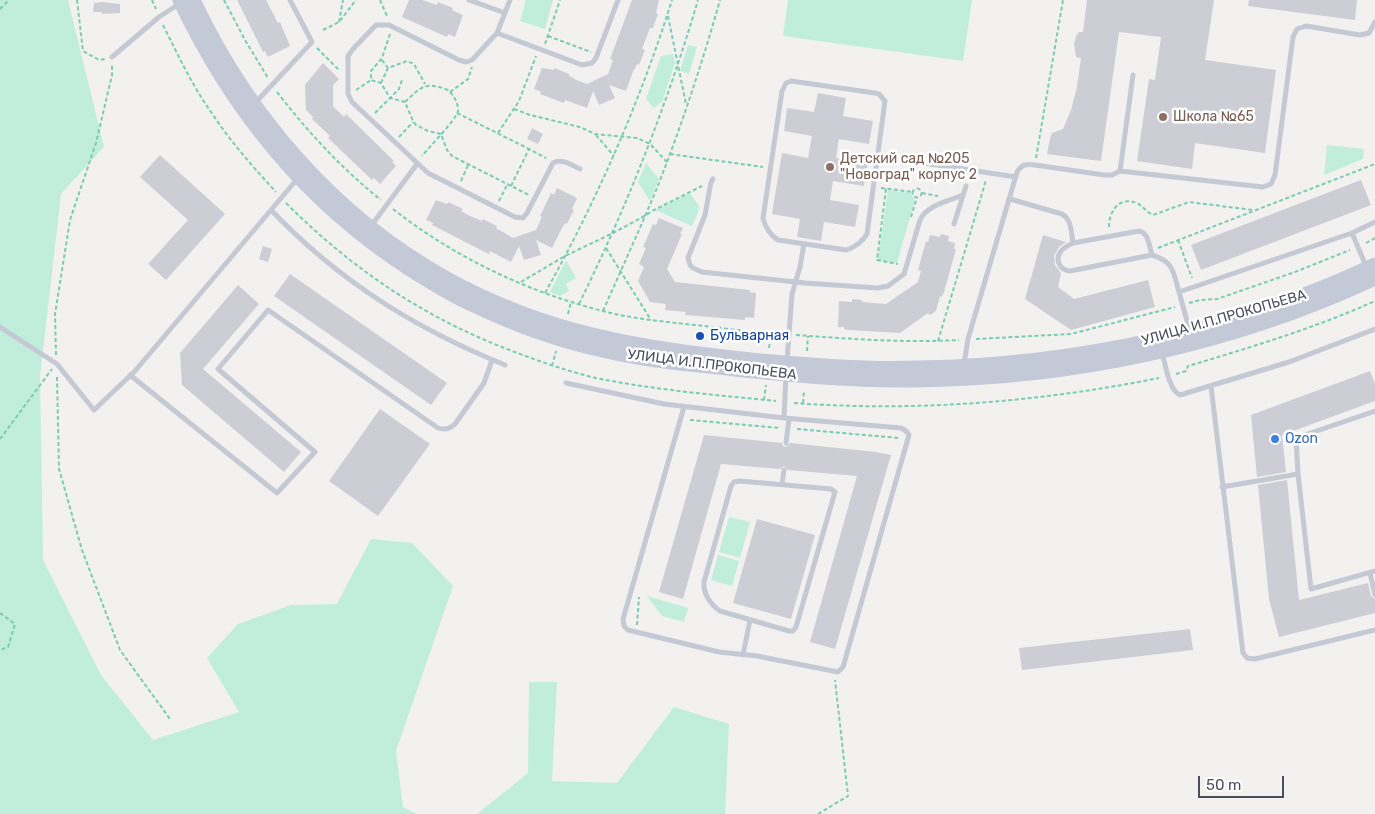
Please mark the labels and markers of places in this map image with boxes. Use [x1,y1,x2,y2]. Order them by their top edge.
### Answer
place label: Школа №65 [1173,109,1254,125]
marker: Школа №65 [1157,111,1169,123]
place label: Детский сад №205 "Новоград" корпус 2 [840,151,977,184]
marker: Детский сад №205 "Новоград" корпус 2 [824,161,836,173]
place label: Бульварная [710,328,789,344]
marker: Бульварная [694,330,706,342]
place label: Ozon [1285,431,1318,447]
marker: Ozon [1269,433,1281,445]

